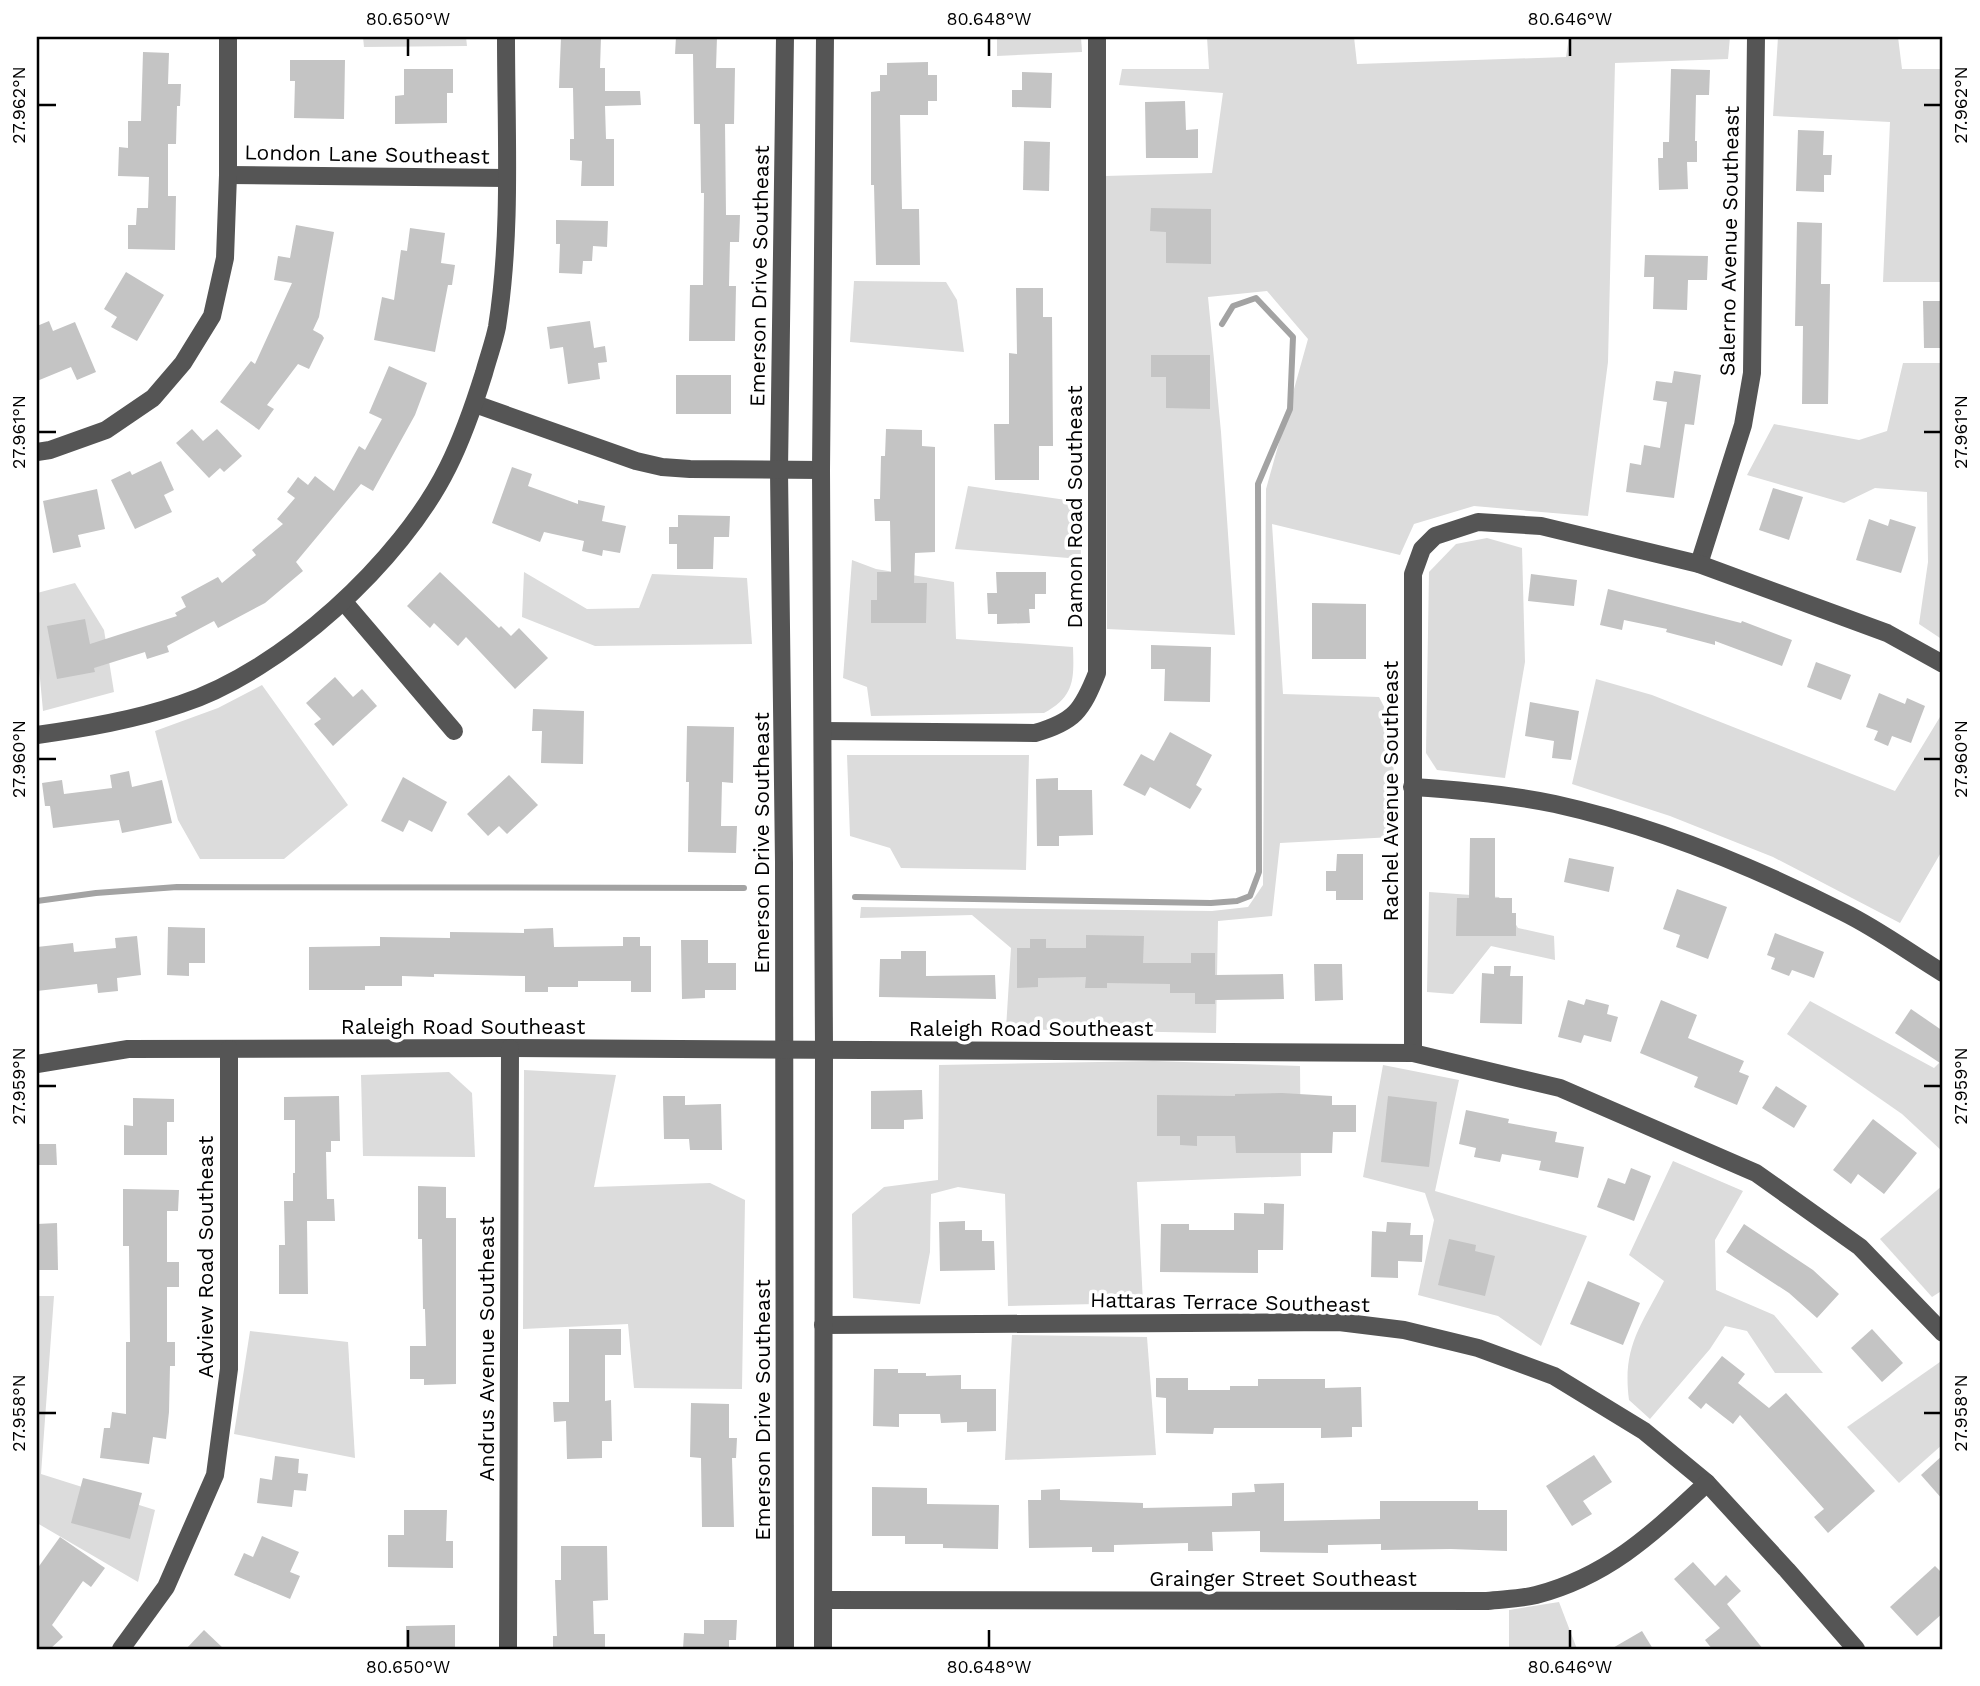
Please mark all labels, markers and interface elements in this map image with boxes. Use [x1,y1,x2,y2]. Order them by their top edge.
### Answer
text: 80.650°W [366,8,450,29]
text: 80.648°W [947,8,1031,29]
text: 80.646°W [1528,8,1612,29]
text: 27.962°N [8,66,29,144]
text: 27.962°N [1950,66,1971,144]
street label: Salerno Avenue Southeast [1714,105,1744,376]
street label: London Lane Southeast [244,139,490,169]
street label: Emerson Drive Southeast [744,145,774,407]
street label: Damon Road Southeast [1062,385,1087,628]
text: 27.961°N [8,395,29,469]
text: 27.961°N [1950,395,1971,469]
street label: Rachel Avenue Southeast [1378,660,1403,921]
street label: Emerson Drive Southeast [749,712,774,974]
text: 27.960°N [8,720,29,798]
text: 27.960°N [1950,720,1971,798]
street label: Raleigh Road Southeast [341,1014,585,1039]
street label: Raleigh Road Southeast [909,1016,1153,1041]
text: 27.959°N [8,1047,29,1125]
text: 27.959°N [1950,1047,1971,1125]
street label: Adview Road Southeast [193,1136,218,1378]
street label: Andrus Avenue Southeast [474,1216,499,1482]
street label: Emerson Drive Southeast [750,1279,775,1541]
street label: Hattaras Terrace Southeast [1090,1287,1370,1317]
text: 27.958°N [8,1374,29,1452]
text: 27.958°N [1950,1374,1971,1452]
street label: Grainger Street Southeast [1149,1566,1417,1591]
text: 80.650°W [366,1656,450,1677]
text: 80.648°W [947,1656,1031,1677]
text: 80.646°W [1528,1656,1612,1677]

